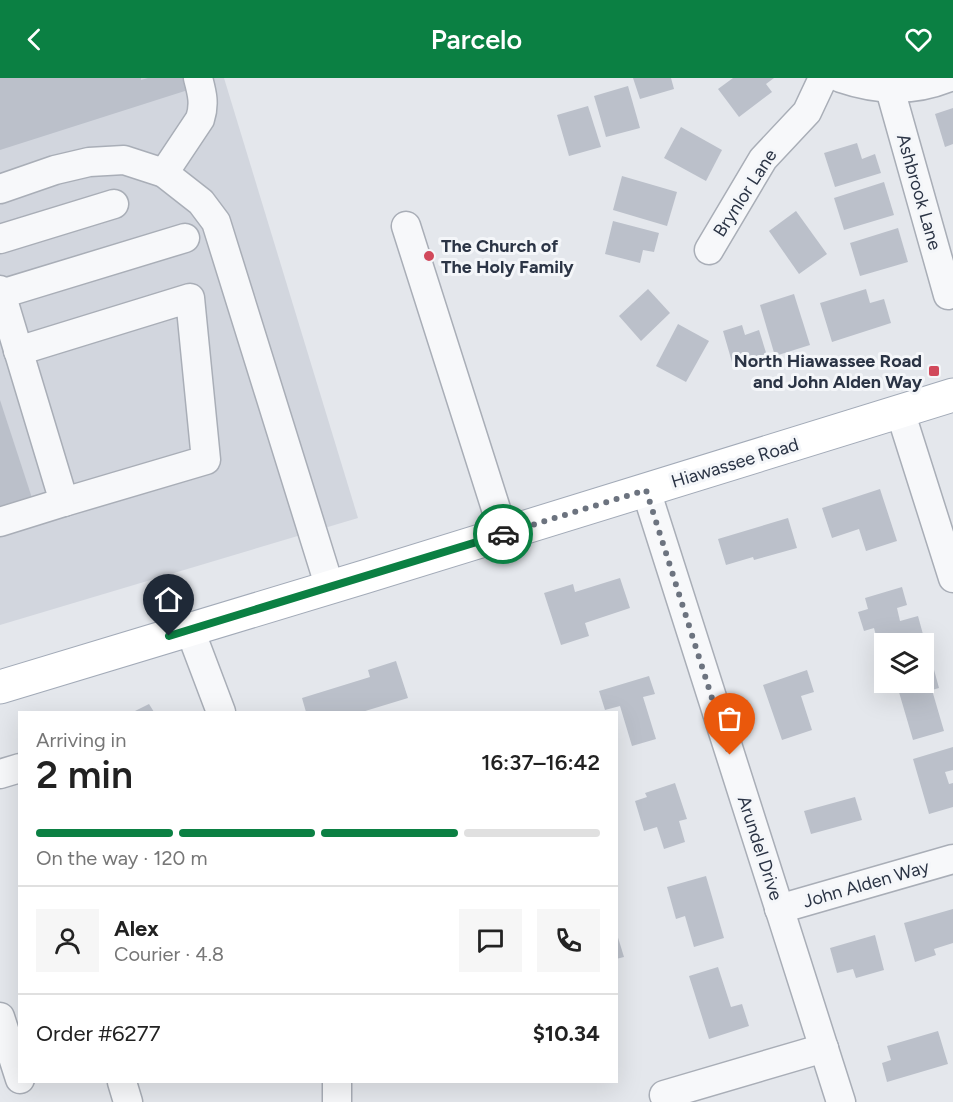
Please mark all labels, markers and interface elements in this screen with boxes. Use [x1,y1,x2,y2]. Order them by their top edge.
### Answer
icon: back [18,23,51,56]
text: Parcelo [431,23,522,56]
icon: heart [902,23,935,56]
street label: Ashbrook Lane [892,131,946,253]
street label: Brynlor Lane [709,145,782,241]
place label: The Church of The Holy Family [441,235,574,278]
marker: The Church of The Holy Family [422,249,436,263]
place label: North Hiawassee Road and John Alden Way [734,350,923,393]
marker: North Hiawassee Road and John Alden Way [927,364,941,378]
street label: Hiawassee Road [669,433,801,493]
courier [473,504,533,564]
icon: car [487,518,520,551]
pin [143,574,194,636]
icon: home [152,583,185,616]
map controls [874,633,934,693]
button: layers [874,633,934,693]
pin [704,693,755,755]
icon: bag [713,702,746,735]
text: Arriving in [36,728,126,752]
text: 16:37–16:42 [481,749,600,776]
text: 2 min [36,751,133,798]
street label: Arundel Drive [733,793,787,903]
text: On the way · 120 m [36,846,207,870]
street label: John Alden Way [800,855,932,913]
button: person [36,909,99,972]
button: chat [459,909,522,972]
button: phone [537,909,600,972]
text: Alex [114,915,159,942]
text: Courier · 4.8 [114,942,224,966]
text: Order #6277 [36,1020,161,1047]
text: $10.34 [533,1020,600,1047]

